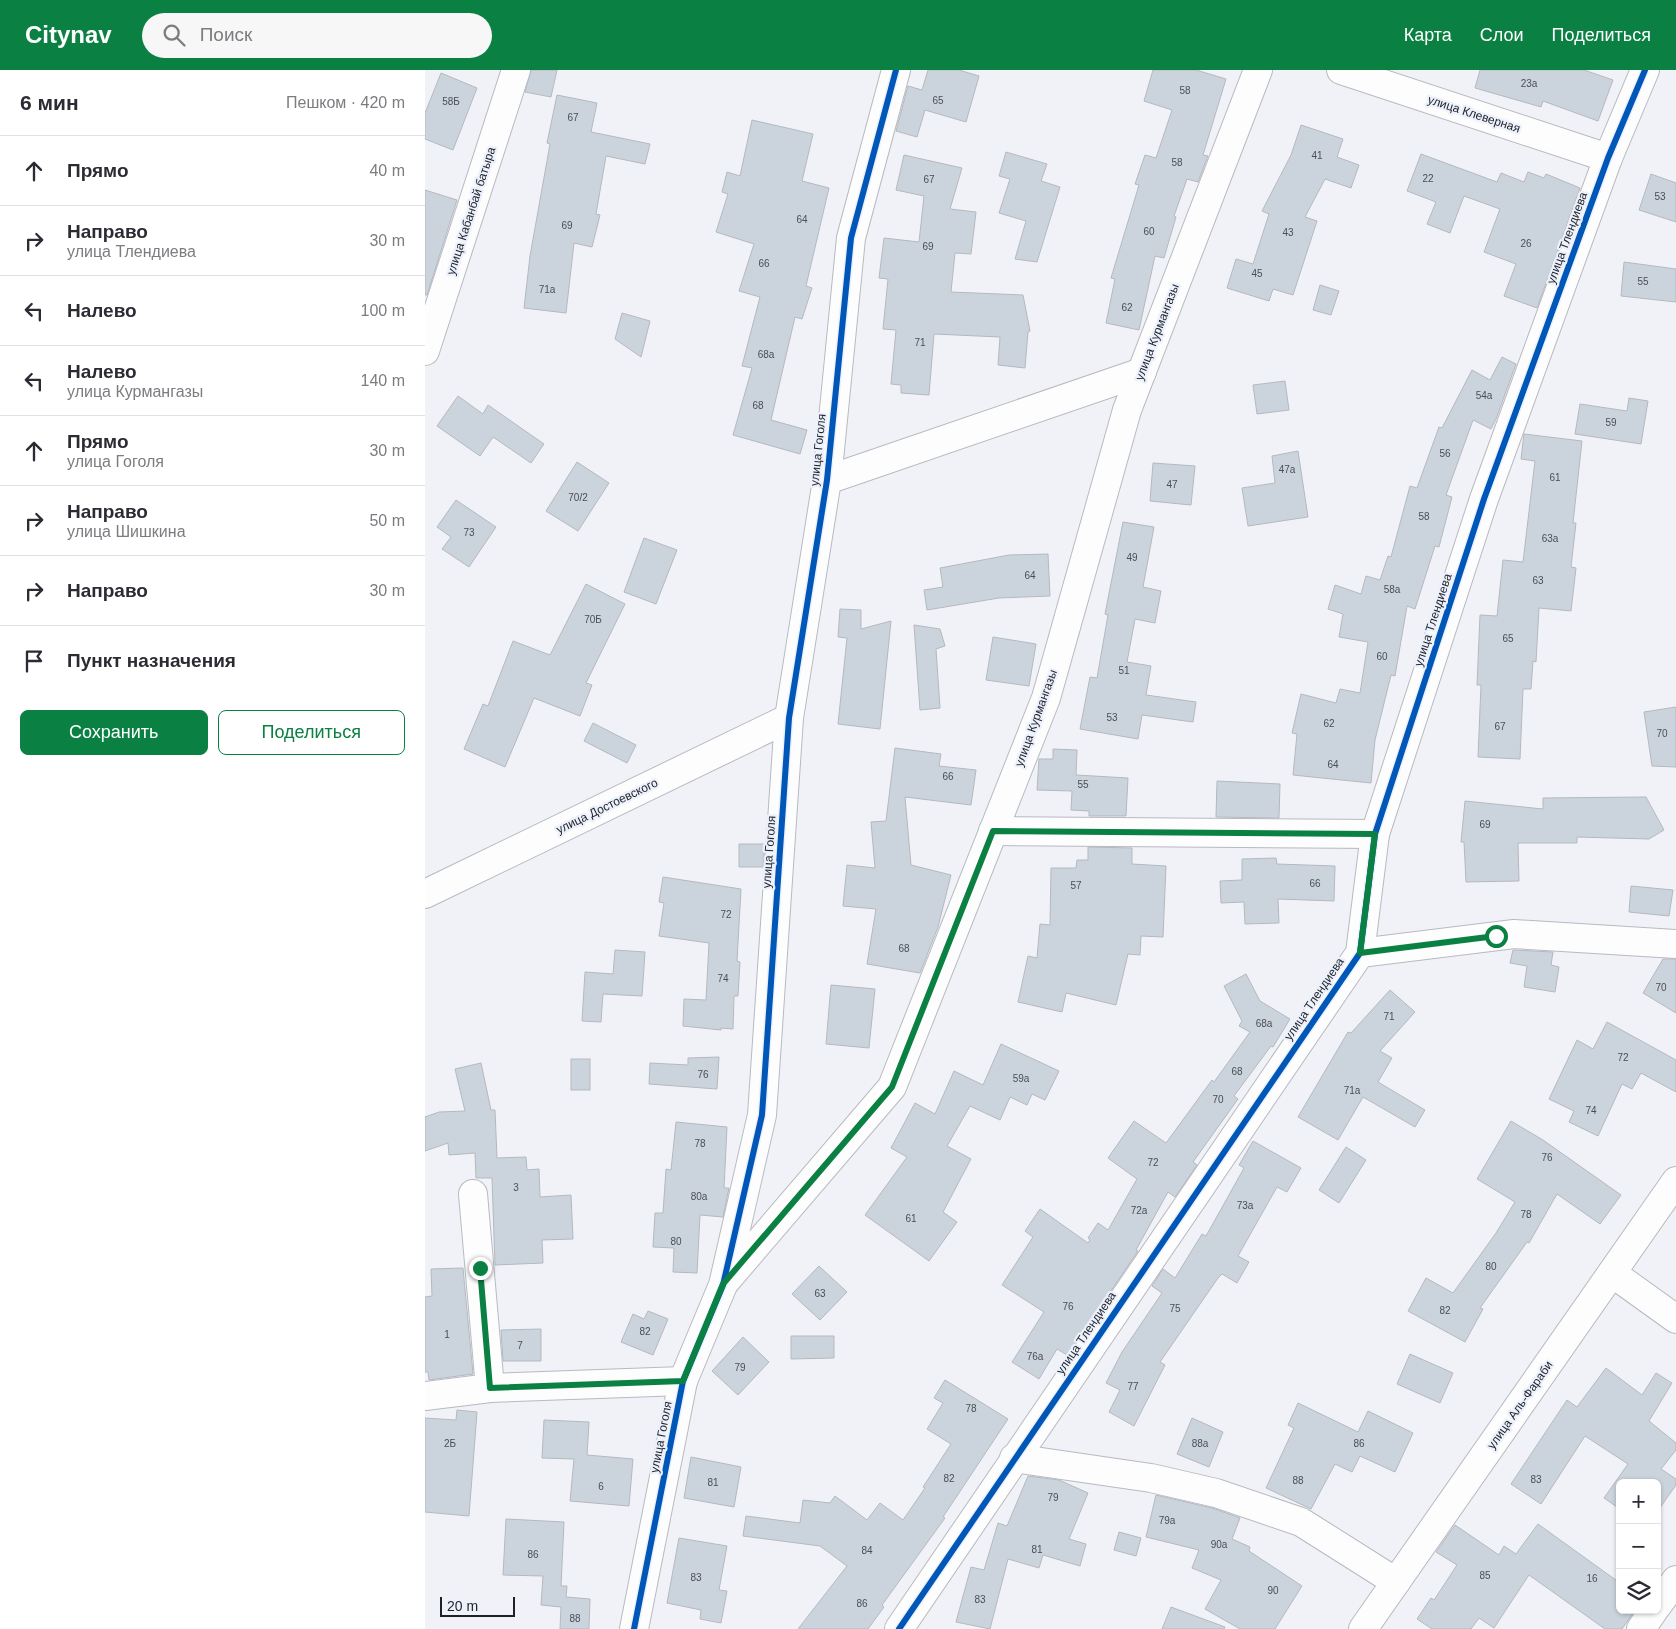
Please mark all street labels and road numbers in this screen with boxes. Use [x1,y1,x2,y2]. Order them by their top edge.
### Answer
street label: улица Клеверная [1426,92,1522,136]
street label: улица Кабанбай батыра [444,145,498,277]
street label: улица Тлендиева [1544,190,1590,286]
street label: улица Курмангазы [1132,282,1182,382]
street label: улица Гоголя [807,413,829,487]
street label: улица Тлендиева [1411,572,1455,668]
street label: улица Курмангазы [1012,668,1060,768]
street label: улица Достоевского [554,775,660,837]
street label: улица Гоголя [759,815,779,889]
street label: улица Тлендиева [1281,955,1347,1043]
street label: улица Тлендиева [1053,1289,1119,1377]
street label: улица Аль-Фараби [1484,1358,1556,1452]
street label: улица Гоголя [647,1400,675,1474]

